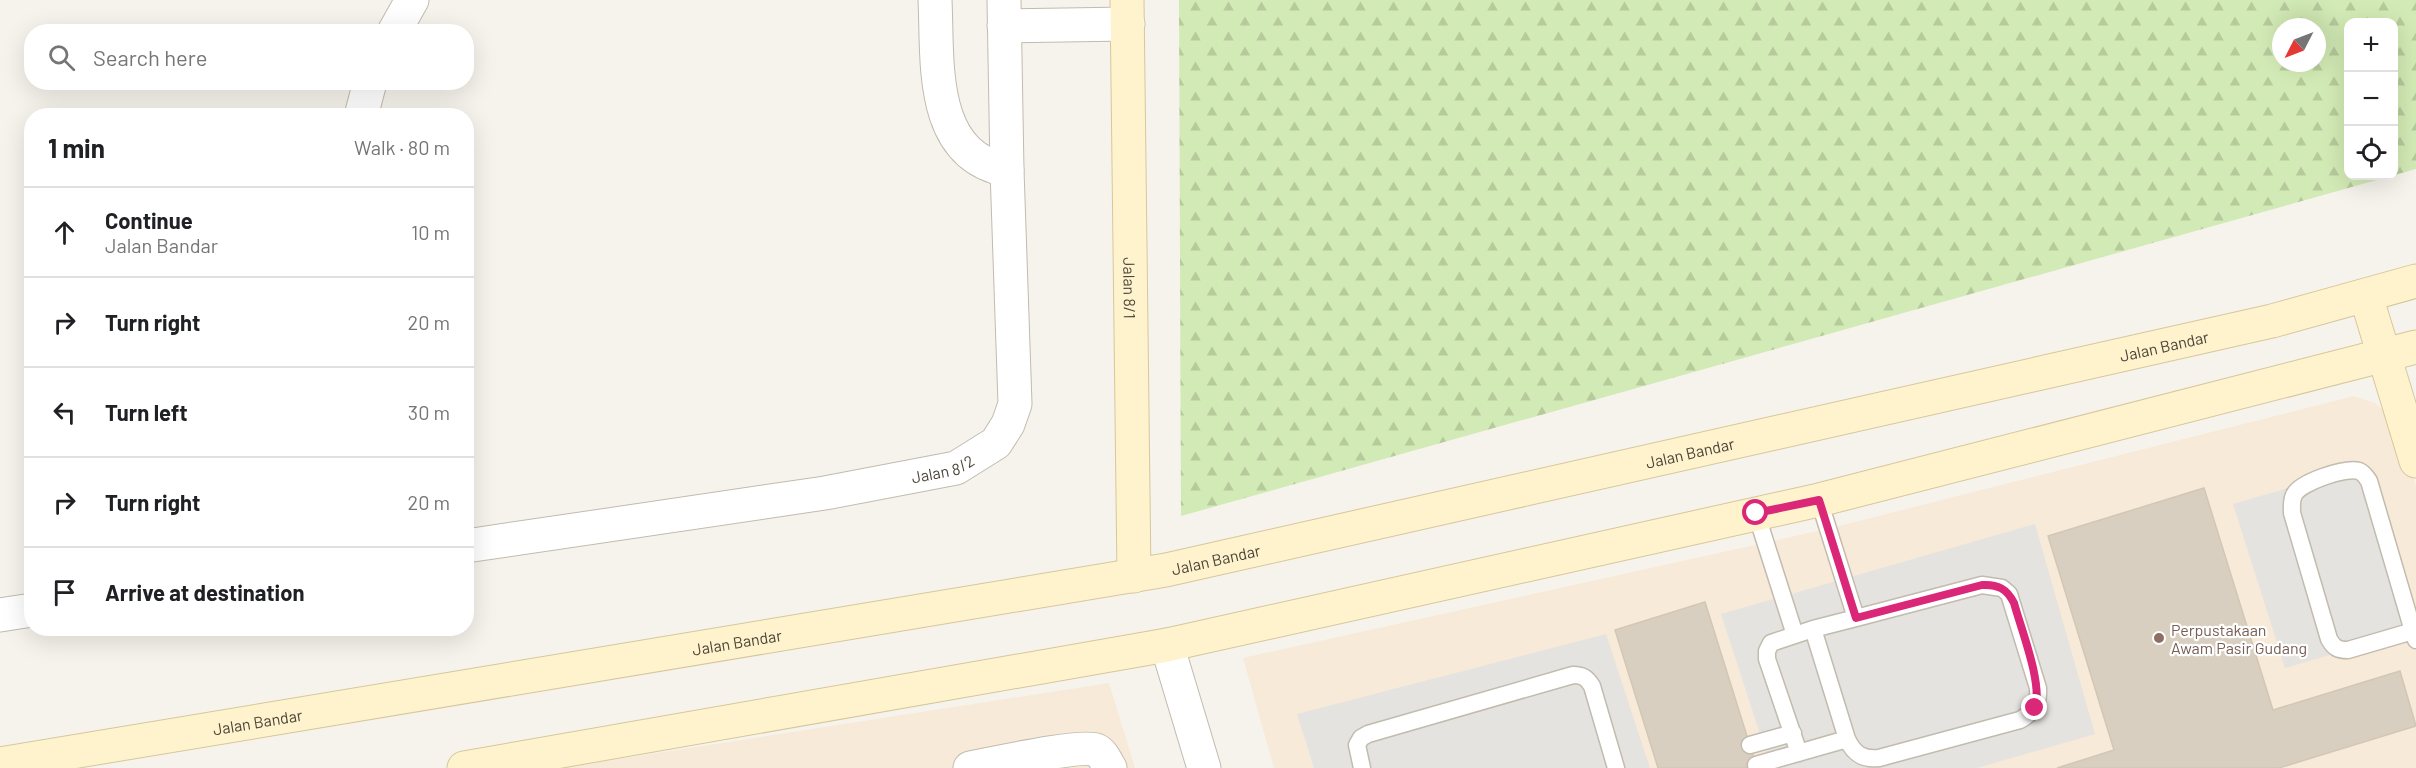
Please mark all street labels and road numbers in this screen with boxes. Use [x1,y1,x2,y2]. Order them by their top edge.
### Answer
street label: Jalan 8/1 [1121,257,1140,319]
street label: Jalan Bandar [2118,326,2210,365]
street label: Jalan Bandar [1644,433,1736,471]
street label: Jalan 8/2 [910,450,977,486]
street label: Jalan Bandar [1169,540,1262,578]
street label: Jalan Bandar [691,625,783,658]
street label: Jalan Bandar [211,704,304,738]

